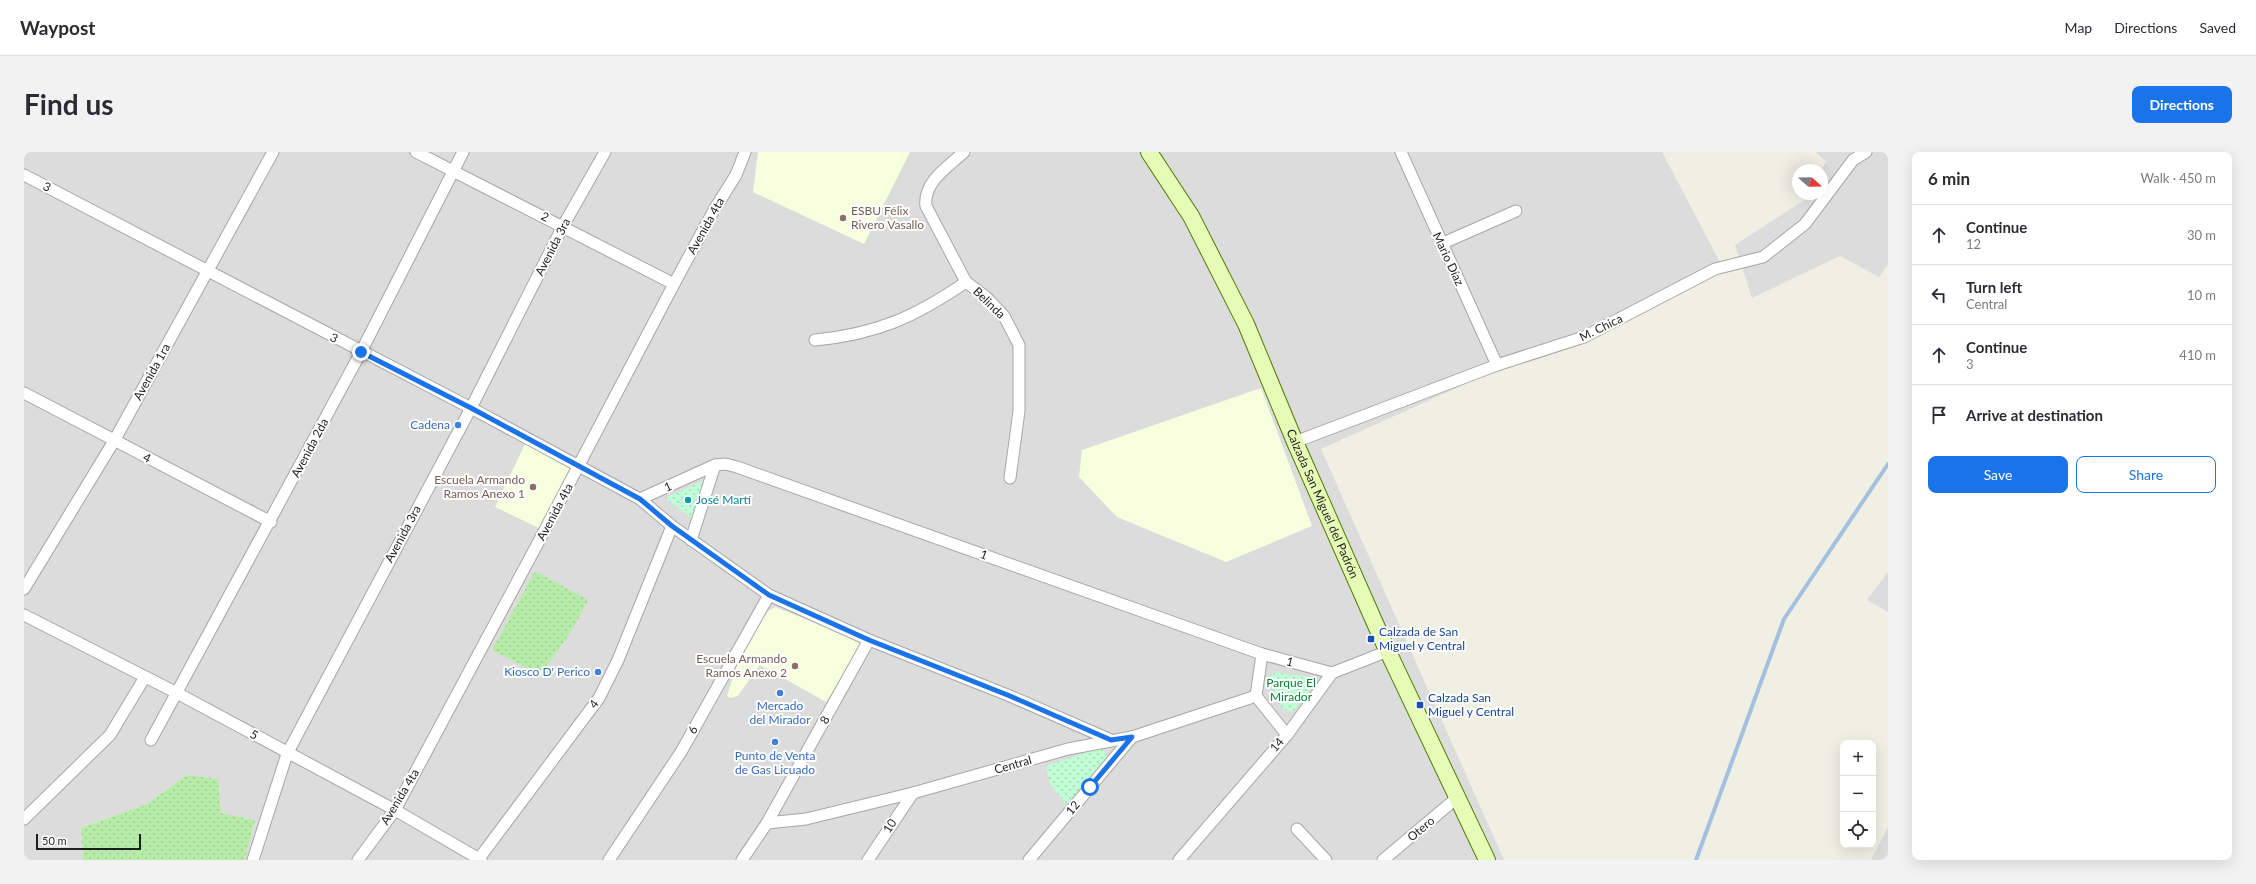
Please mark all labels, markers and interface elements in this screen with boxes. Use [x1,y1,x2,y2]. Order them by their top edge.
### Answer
text: Waypost [20,16,95,39]
text: Map [2065,19,2092,36]
text: Directions [2114,19,2177,36]
text: Saved [2199,19,2236,36]
button: Directions [2132,86,2232,123]
text: Find us [24,87,114,121]
north arrow [1792,164,1828,200]
text: 6 min [1928,168,1970,189]
text: Walk · 450 m [2140,170,2216,186]
street label: 3 [41,178,54,195]
street label: Avenida 4ta [684,195,727,257]
place label: ESBU Félix Rivero Vasallo [851,203,924,232]
street label: 2 [539,208,552,225]
marker: ESBU Félix Rivero Vasallo [838,213,848,223]
street label: Avenida 3ra [532,215,573,278]
text: Continue [1966,218,2027,236]
icon: ahead [1928,224,1950,246]
text: 30 m [2187,227,2216,243]
street label: Mario Díaz [1430,230,1468,288]
text: 12 [1966,236,1981,252]
text: Turn left [1966,278,2022,296]
street label: Belinda [970,284,1009,322]
icon: left [1928,284,1950,306]
text: 10 m [2187,287,2216,303]
text: Central [1966,296,2007,312]
street label: M. Chica [1577,311,1625,344]
street label: 3 [328,329,341,346]
text: Continue [1966,338,2027,356]
street label: Avenida 1ra [130,341,173,403]
route end [352,343,370,361]
icon: ahead [1928,344,1950,366]
text: 410 m [2179,347,2216,363]
text: 3 [1966,356,1974,372]
icon: arrive [1928,404,1950,426]
text: Arrive at destination [1966,406,2103,424]
street label: Avenida 2da [288,416,331,480]
place label: Cadena [410,417,450,432]
marker: Cadena [453,420,463,430]
street label: Calzada San Miguel del Padrón [1283,427,1362,581]
street label: 4 [141,449,154,466]
button: Save [1928,456,2068,493]
button: Share [2076,456,2216,493]
place label: Escuela Armando Ramos Anexo 1 [434,472,525,501]
street label: 1 [662,478,674,495]
street label: Avenida 4ta [533,481,576,543]
marker: Escuela Armando Ramos Anexo 1 [528,482,538,492]
place label: José Martí [696,492,752,507]
marker: José Martí [683,495,693,505]
street label: Avenida 3ra [381,503,424,565]
street label: 1 [978,546,990,563]
place label: Calzada de San Miguel y Central [1379,624,1465,653]
marker: Calzada de San Miguel y Central [1366,634,1376,644]
place label: Escuela Armando Ramos Anexo 2 [696,651,787,680]
street label: 1 [1285,653,1295,670]
marker: Escuela Armando Ramos Anexo 2 [790,661,800,671]
place label: Kiosco D' Perico [504,664,590,679]
marker: Kiosco D' Perico [593,667,603,677]
park label: Parque El Mirador [1266,675,1316,704]
marker: Mercado del Mirador [775,688,785,698]
place label: Calzada San Miguel y Central [1428,690,1514,719]
street label: 4 [585,696,602,711]
place label: Mercado del Mirador [749,698,811,727]
marker: Calzada San Miguel y Central [1415,700,1425,710]
street label: 8 [816,713,833,726]
street label: 6 [684,723,701,736]
street label: 5 [248,726,261,743]
street label: 14 [1266,734,1287,755]
marker: Punto de Venta de Gas Licuado [770,737,780,747]
map controls [1840,740,1876,848]
button: + [1840,740,1876,776]
place label: Punto de Venta de Gas Licuado [735,748,815,777]
street label: Central [992,752,1033,777]
street label: Avenida 4ta [377,766,422,827]
button: − [1840,776,1876,812]
route start [1081,778,1099,796]
street label: 12 [1062,797,1083,818]
button: locate [1840,812,1876,848]
street label: Otero [1404,813,1438,844]
street label: 10 [879,816,900,836]
scale bar [36,832,141,851]
text: 50 m [42,834,67,847]

